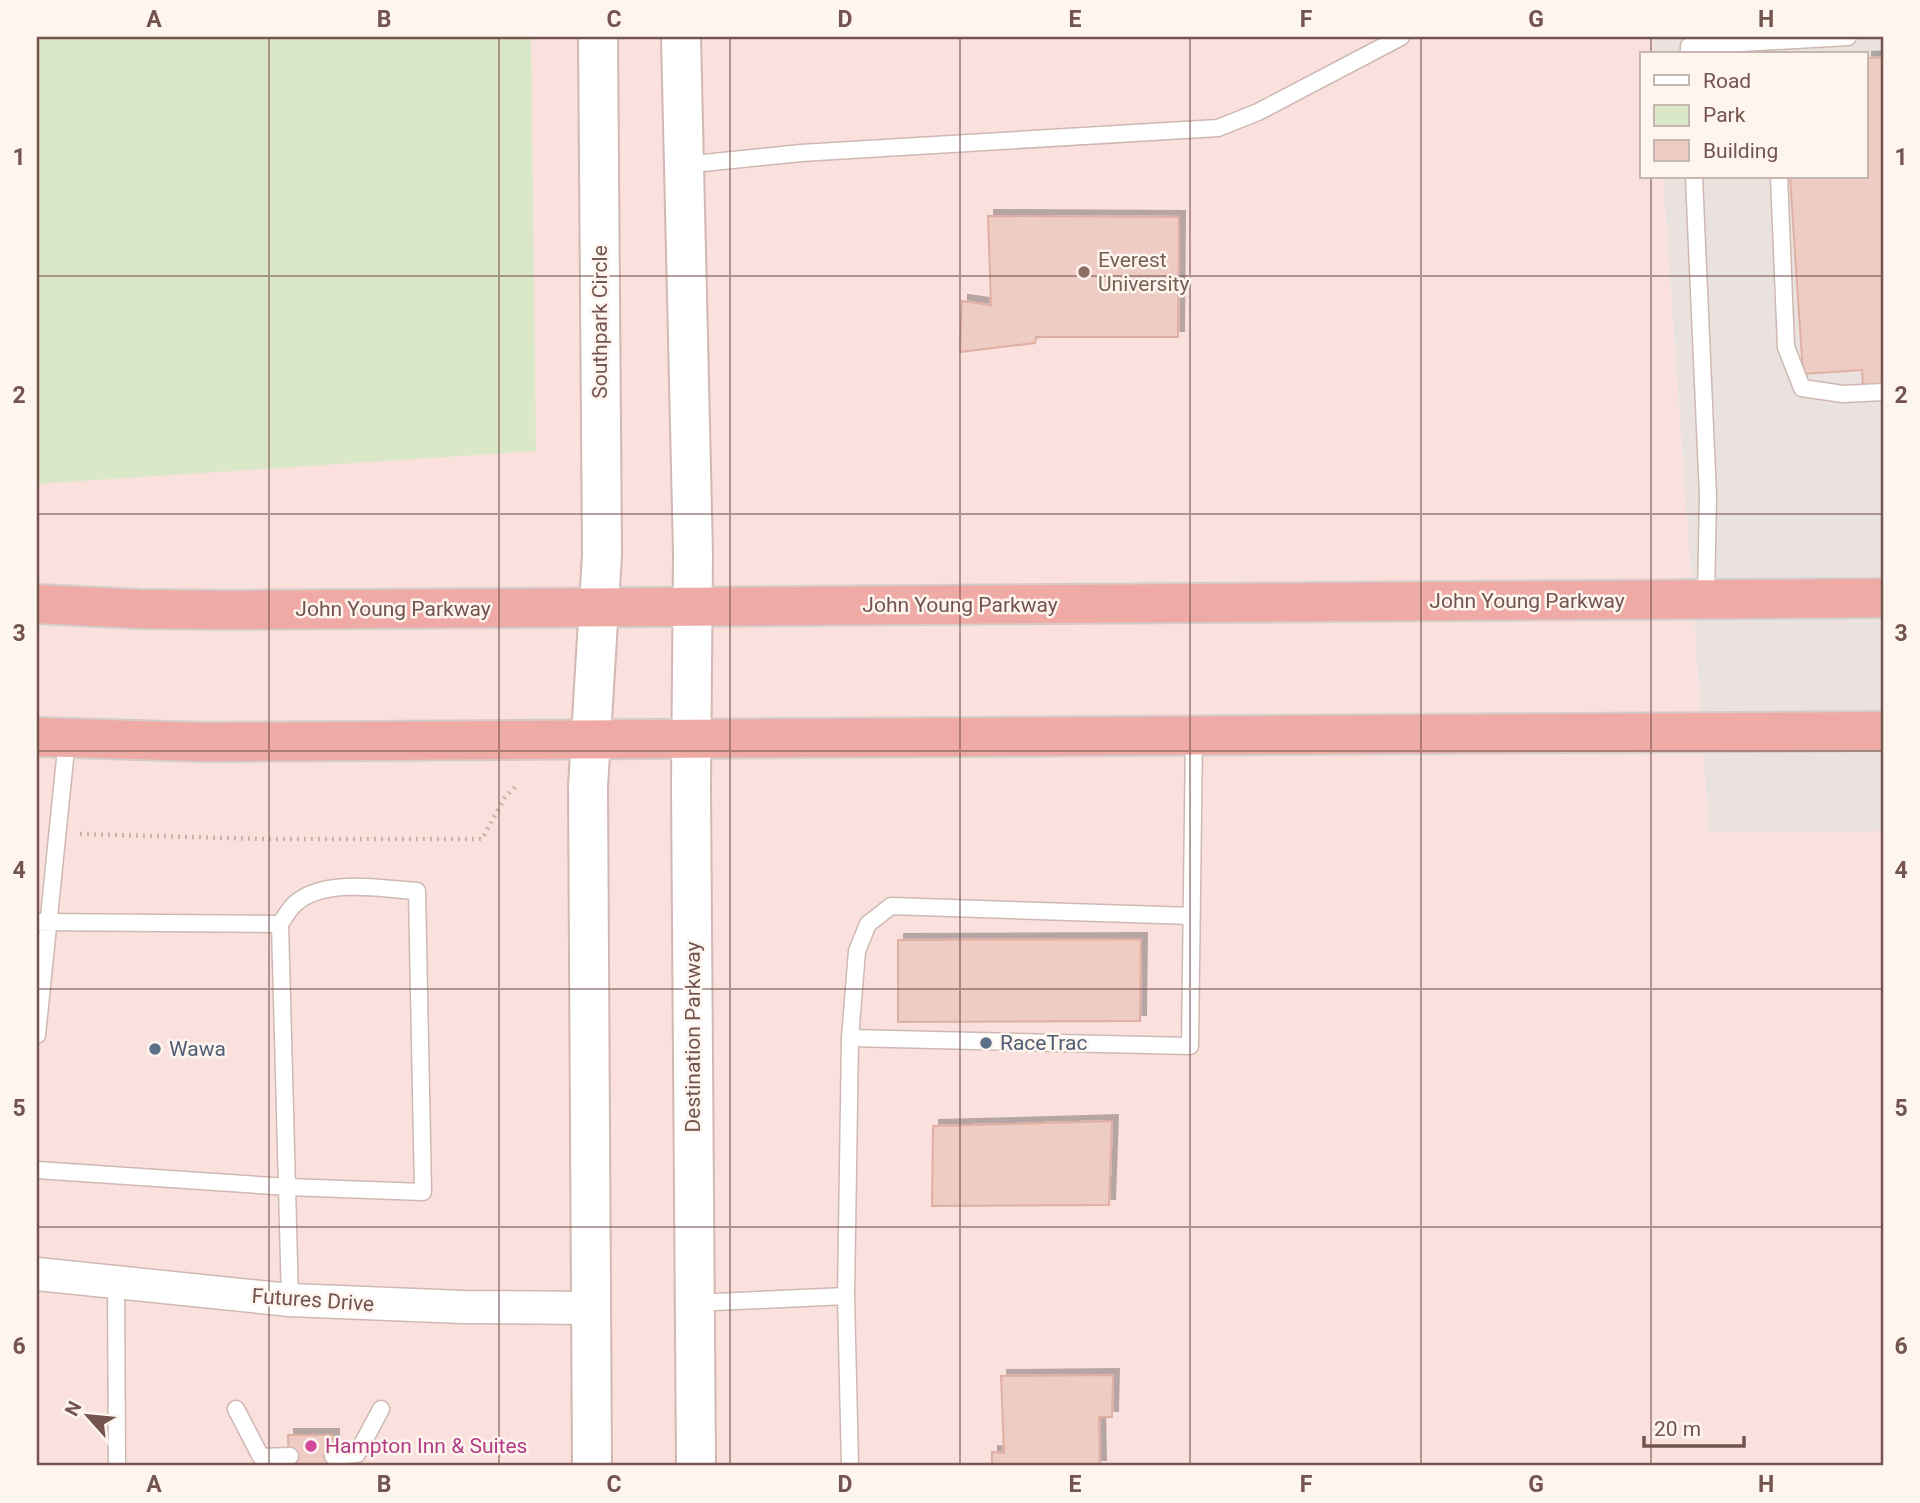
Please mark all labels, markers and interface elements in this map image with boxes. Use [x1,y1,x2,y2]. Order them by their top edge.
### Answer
text: A [146,6,162,33]
text: B [377,6,391,33]
text: C [606,6,622,33]
text: D [838,6,852,33]
text: E [1069,6,1082,33]
text: F [1300,6,1313,33]
text: G [1528,6,1544,33]
text: H [1758,6,1774,33]
legend [1640,52,1868,178]
text: Road [1703,69,1751,93]
text: Park [1703,103,1746,127]
text: Building [1703,139,1778,163]
text: 1 [12,144,26,171]
text: 1 [1894,144,1908,171]
street label: Southpark Circle [588,245,612,399]
place label: Everest University [1098,248,1189,296]
marker: Everest University [1076,264,1092,280]
text: 2 [12,382,26,409]
text: 2 [1894,382,1908,409]
street label: John Young Parkway [1429,589,1625,613]
street label: John Young Parkway [862,593,1058,617]
street label: John Young Parkway [295,597,491,621]
text: 3 [12,620,26,647]
text: 3 [1894,620,1908,647]
text: 4 [12,857,26,884]
text: 4 [1894,857,1908,884]
street label: Destination Parkway [681,942,705,1132]
place label: RaceTrac [1000,1031,1087,1055]
marker: RaceTrac [978,1035,994,1051]
place label: Wawa [169,1037,226,1061]
marker: Wawa [147,1041,163,1057]
text: 5 [12,1095,26,1122]
text: 5 [1894,1095,1908,1122]
street label: Futures Drive [251,1284,375,1316]
text: 6 [12,1333,26,1360]
text: 6 [1894,1333,1908,1360]
north arrow [52,1380,122,1450]
text: N [60,1397,87,1420]
scale bar [1644,1405,1743,1449]
text: 20 m [1654,1417,1701,1441]
place label: Hampton Inn & Suites [325,1434,527,1458]
marker: Hampton Inn & Suites [303,1438,319,1454]
text: A [146,1471,162,1498]
text: B [377,1471,391,1498]
text: C [606,1471,622,1498]
text: D [838,1471,852,1498]
text: E [1069,1471,1082,1498]
text: F [1300,1471,1313,1498]
text: G [1528,1471,1544,1498]
text: H [1758,1471,1774,1498]

